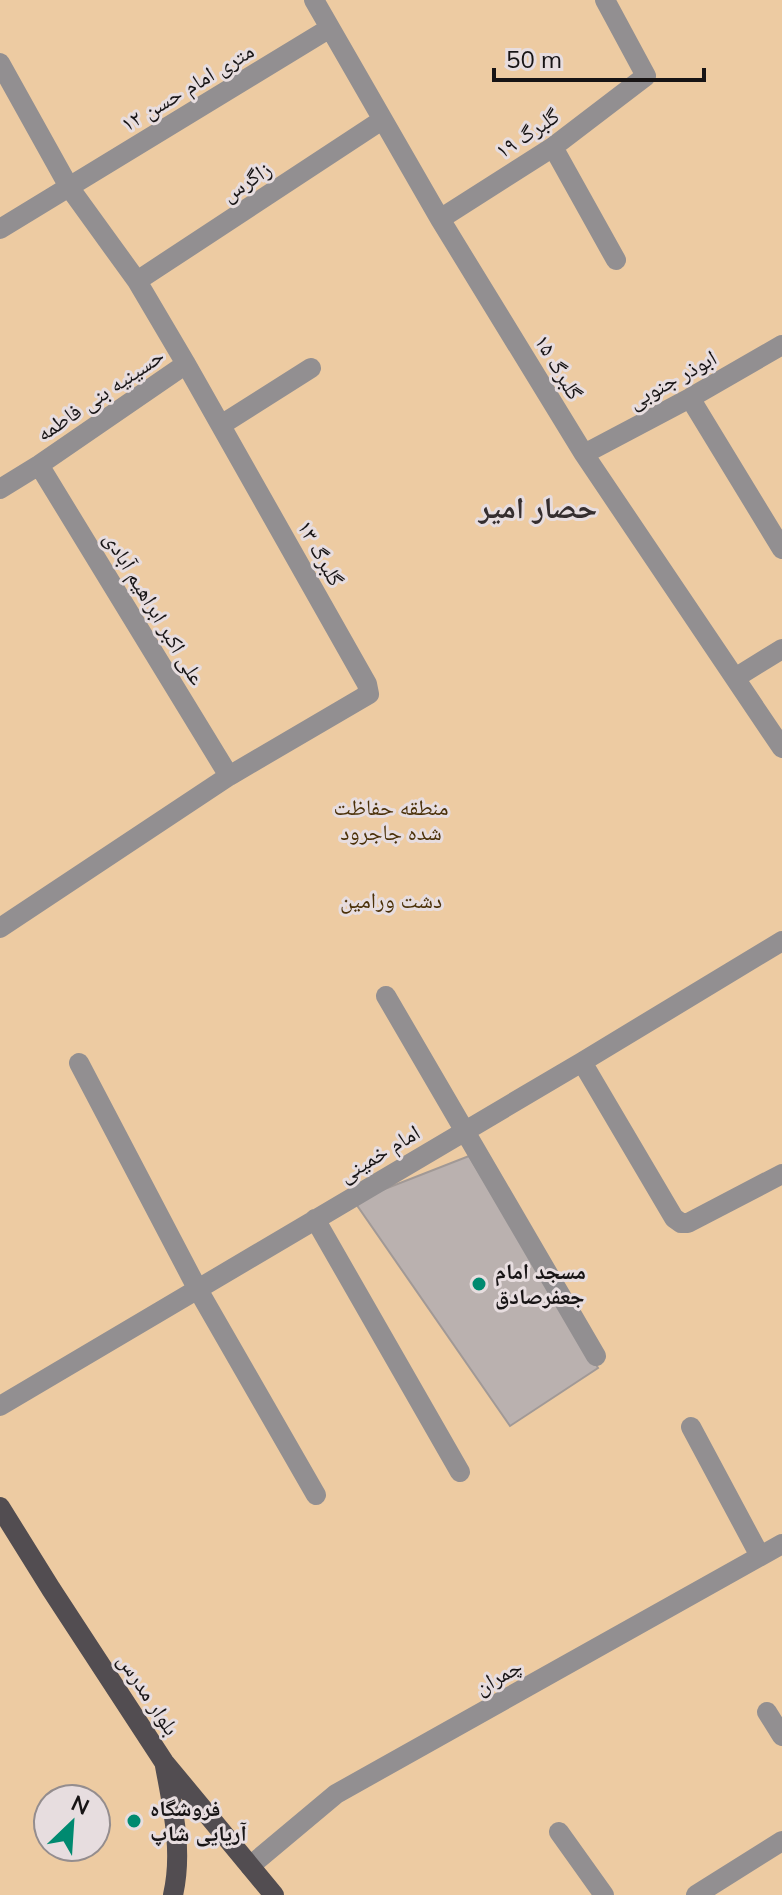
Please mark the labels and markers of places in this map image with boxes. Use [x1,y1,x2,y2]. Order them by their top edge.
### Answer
place label: مسجد امام جعفرصادق [495,1257,586,1310]
marker: مسجد امام جعفرصادق [470,1275,488,1293]
place label: فروشگاه آریایی شاپ [150,1794,247,1847]
marker: فروشگاه آریایی شاپ [125,1812,143,1830]

